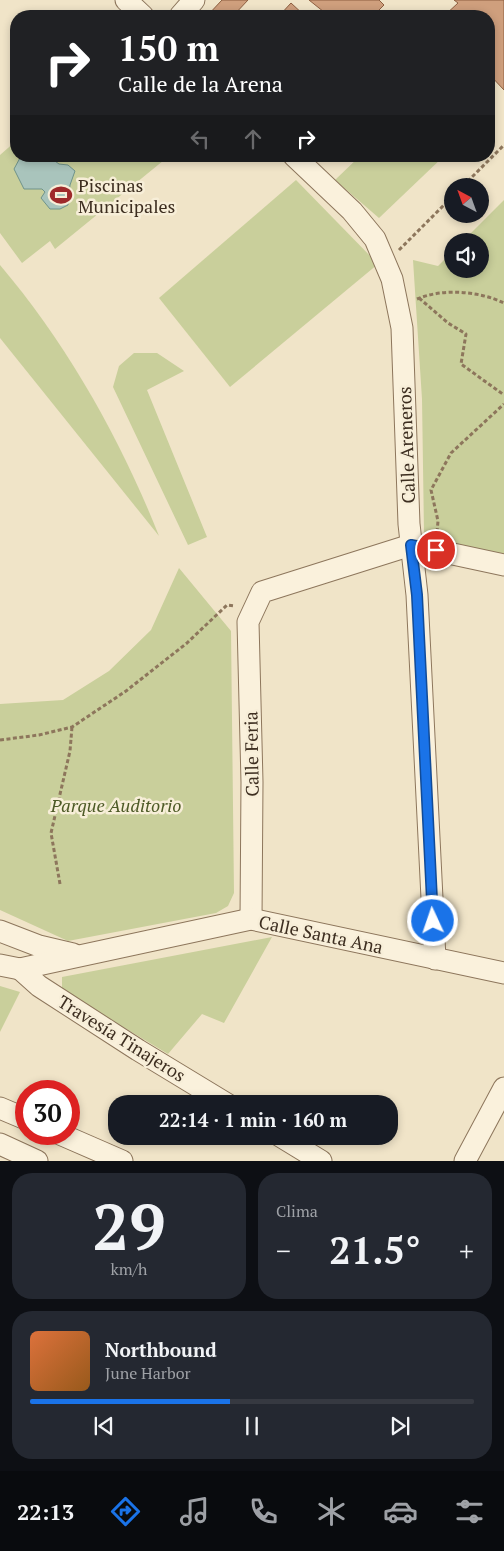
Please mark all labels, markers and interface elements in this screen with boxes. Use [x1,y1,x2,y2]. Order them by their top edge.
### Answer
text: 150 m [118,25,219,71]
icon: right [35,30,100,95]
text: Calle de la Arena [118,69,283,98]
icon: left [186,125,214,153]
icon: ahead [239,125,267,153]
icon: right [292,125,320,153]
place label: Piscinas Municipales [78,173,175,218]
north arrow [444,178,489,222]
map controls [444,178,489,278]
sports icon: Piscinas Municipales [48,182,74,208]
button: sound [444,233,489,278]
street label: Calle Areneros [392,386,420,504]
pin [415,529,457,571]
icon: arrive [422,536,450,564]
street label: Calle Feria [238,711,264,797]
park label: Parque Auditorio [50,793,181,817]
position arrow [406,894,458,946]
street label: Calle Santa Ana [257,909,385,959]
street label: Travesía Tinajeros [54,989,190,1087]
speed limit sign: 30 [15,1080,80,1145]
text: 22:14 · 1 min · 160 m [159,1107,347,1132]
text: 29 [92,1182,166,1269]
text: Clima [276,1200,318,1222]
text: 21.5° [329,1225,421,1275]
text: − [276,1232,291,1269]
text: + [459,1232,474,1269]
text: km/h [111,1258,147,1280]
text: Northbound [105,1337,217,1362]
text: June Harbor [105,1362,191,1384]
icon: previous [90,1412,118,1440]
icon: pause [238,1412,266,1440]
icon: next [386,1412,414,1440]
icon: directions [108,1494,143,1529]
icon: music [177,1494,212,1529]
icon: phone [246,1494,281,1529]
icon: climate [314,1494,349,1529]
icon: car [383,1494,418,1529]
icon: filters [452,1494,487,1529]
text: 22:13 [17,1497,74,1526]

